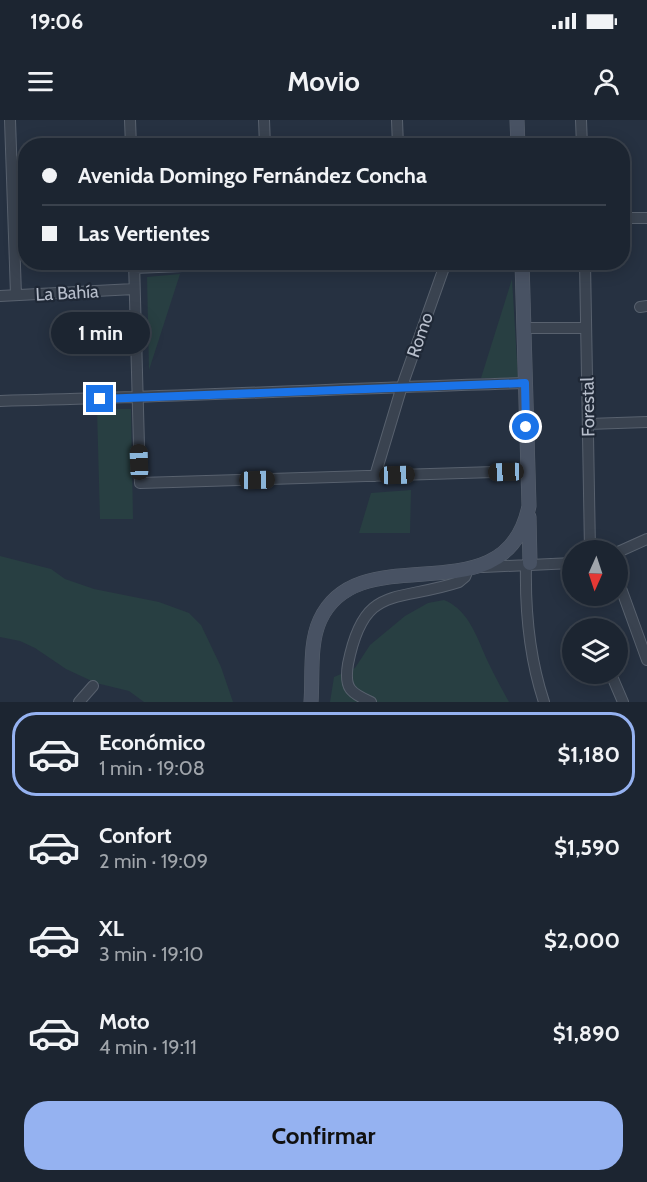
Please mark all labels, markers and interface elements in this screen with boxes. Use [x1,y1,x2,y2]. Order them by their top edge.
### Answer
text: 19:06 [30,8,83,35]
icon: menu [24,65,57,98]
text: Movio [287,65,360,98]
icon: person [590,65,623,98]
text: Avenida Domingo Fernández Concha [78,162,427,189]
text: Las Vertientes [78,220,210,247]
street label: La Bahía [35,280,100,306]
street label: Romo [402,310,438,360]
callout: 1 min [51,312,150,354]
text: 1 min [78,321,123,345]
street label: Forestal [576,376,600,437]
route end [86,385,113,412]
route start [512,413,539,440]
car [129,444,149,480]
car [488,462,524,482]
car [379,465,415,485]
car [239,471,275,489]
north arrow [562,540,628,606]
map controls [562,540,628,684]
button: layers [562,618,628,684]
icon: car [27,727,81,781]
text: Económico [99,729,205,756]
text: $1,180 [557,741,620,768]
text: 1 min · 19:08 [99,756,205,780]
icon: car [27,820,81,874]
text: Confort [99,822,172,849]
text: $1,590 [554,834,620,861]
text: 2 min · 19:09 [99,849,208,873]
icon: car [27,913,81,967]
text: XL [99,915,124,942]
text: $2,000 [544,927,620,954]
text: 3 min · 19:10 [99,942,204,966]
icon: car [27,1006,81,1060]
text: Moto [99,1008,150,1035]
text: $1,890 [553,1020,620,1047]
text: 4 min · 19:11 [99,1035,197,1059]
button: Confirmar [24,1101,623,1170]

